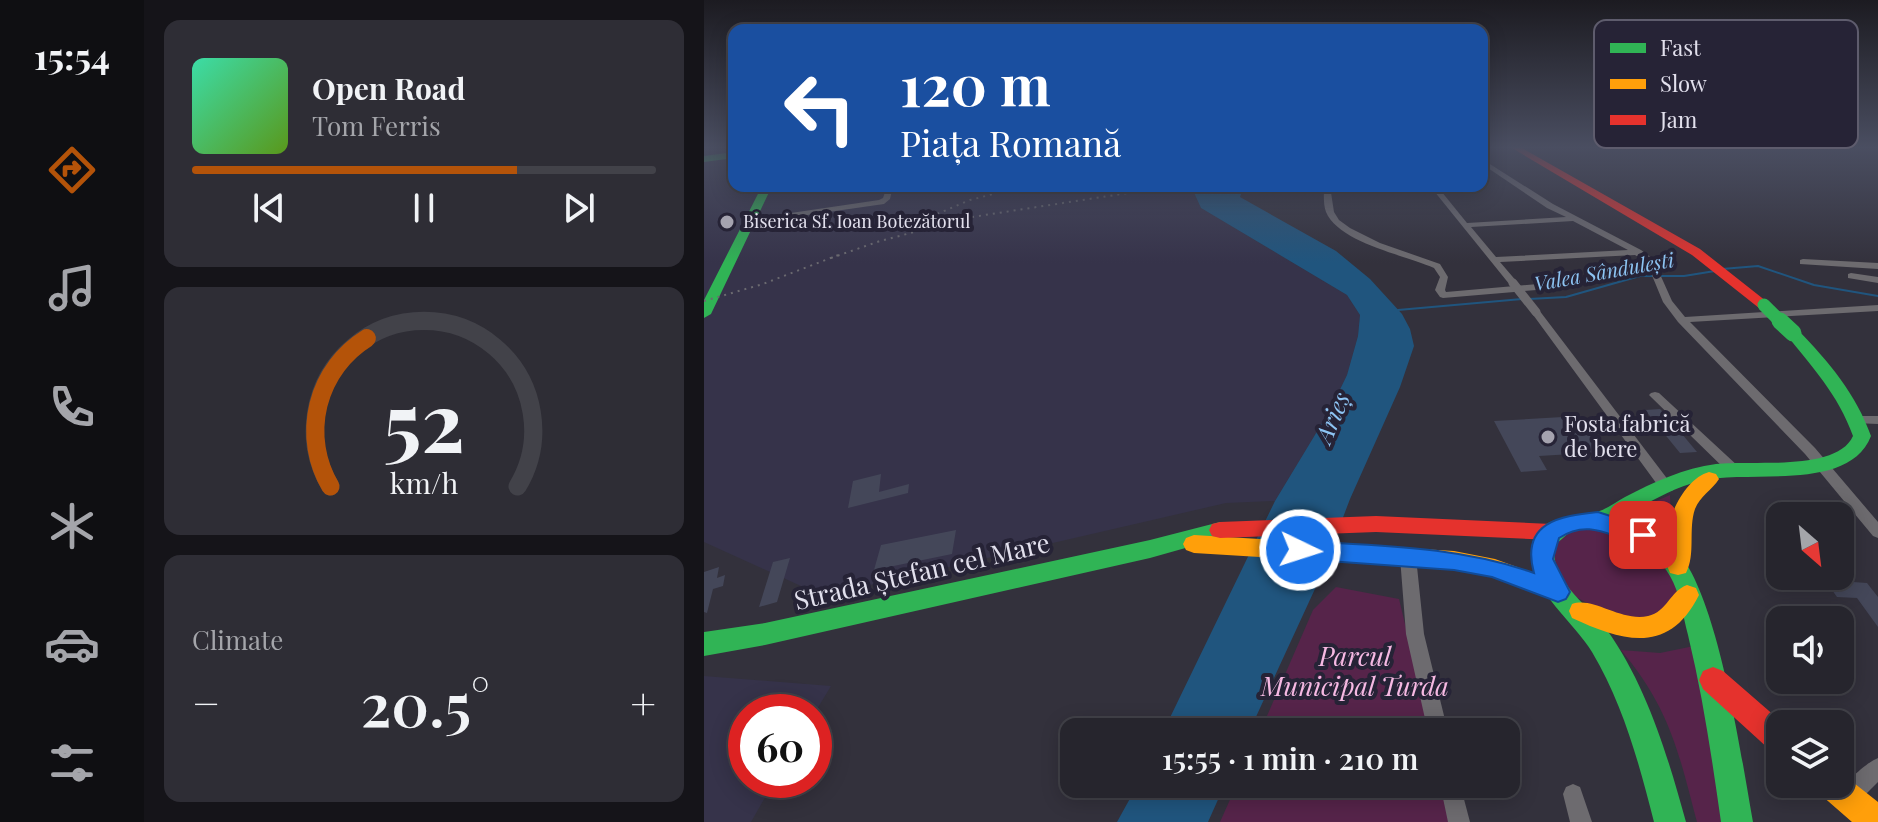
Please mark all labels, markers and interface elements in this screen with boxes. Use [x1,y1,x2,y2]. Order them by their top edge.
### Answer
legend [1594,20,1858,148]
text: 15:54 [34,31,110,79]
text: Fast [1660,32,1702,62]
text: 120 m [900,46,1051,121]
icon: left [768,56,872,160]
text: Open Road [312,68,465,108]
text: Slow [1660,68,1707,98]
text: Jam [1659,104,1698,134]
text: Tom Ferris [312,108,441,143]
text: Piața Romană [900,118,1121,166]
icon: directions [44,142,100,198]
icon: previous [247,186,291,230]
icon: pause [402,186,446,230]
icon: next [557,186,601,230]
place label: Biserica Sf. Ioan Botezătorul [743,209,970,233]
marker: Biserica Sf. Ioan Botezătorul [718,213,736,231]
water label: Valea Sândulești [1532,245,1677,297]
icon: music [44,260,100,316]
text: 52 [383,363,465,474]
icon: phone [44,379,100,435]
water label: Arieș [1305,387,1356,450]
place label: Fosta fabrică de bere [1564,408,1690,463]
marker: Fosta fabrică de bere [1539,428,1557,446]
text: km/h [390,463,458,501]
icon: climate [44,498,100,554]
pin [1609,501,1677,569]
north arrow [1766,502,1854,590]
map controls [1766,502,1854,798]
position arrow [1258,508,1342,592]
icon: arrive [1621,513,1665,557]
street label: Strada Ștefan cel Mare [790,524,1053,617]
button: sound [1766,606,1854,694]
icon: car [44,616,100,672]
text: Climate [192,622,283,657]
park label: Parcul Municipal Turda [1260,638,1449,703]
text: 20.5° [361,662,490,742]
text: − [192,672,220,731]
text: + [630,672,656,731]
speed limit sign: 60 [728,694,832,798]
button: layers [1766,710,1854,798]
icon: filters [44,735,100,791]
text: 15:55 · 1 min · 210 m [1162,738,1418,778]

